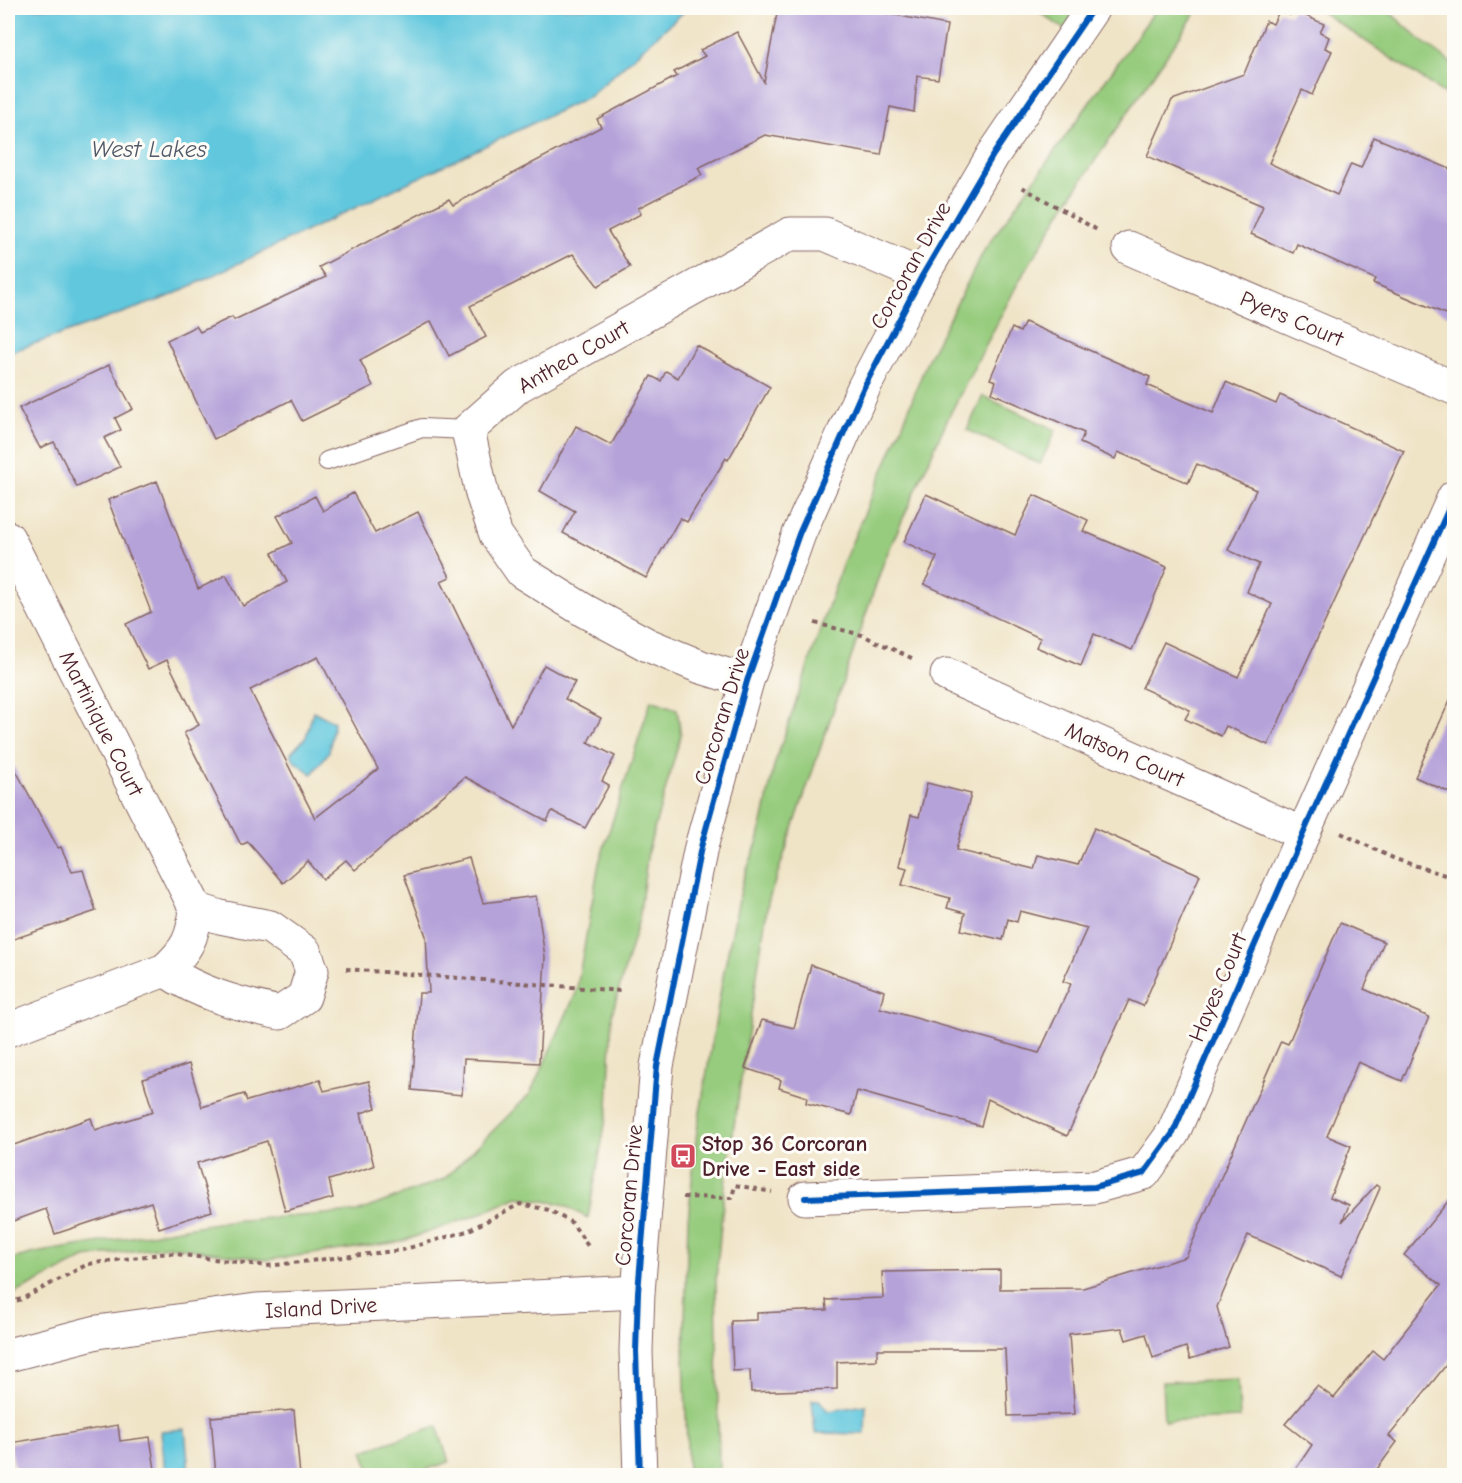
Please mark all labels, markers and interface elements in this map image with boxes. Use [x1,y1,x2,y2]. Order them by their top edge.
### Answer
water label: West Lakes [91,135,207,163]
street label: Corcoran Drive [865,197,957,334]
street label: Pyers Court [1236,286,1348,353]
street label: Anthea Court [513,314,634,399]
street label: Corcoran Drive [689,645,755,788]
street label: Martinique Court [53,647,149,801]
street label: Matson Court [1061,717,1189,793]
street label: Hayes Court [1183,928,1253,1046]
street label: Corcoran Drive [610,1123,648,1267]
place label: Stop 36 Corcoran Drive - East side [702,1131,867,1182]
bus stop icon: Stop 36 Corcoran Drive - East side [668,1141,698,1171]
street label: Island Drive [264,1292,378,1324]

